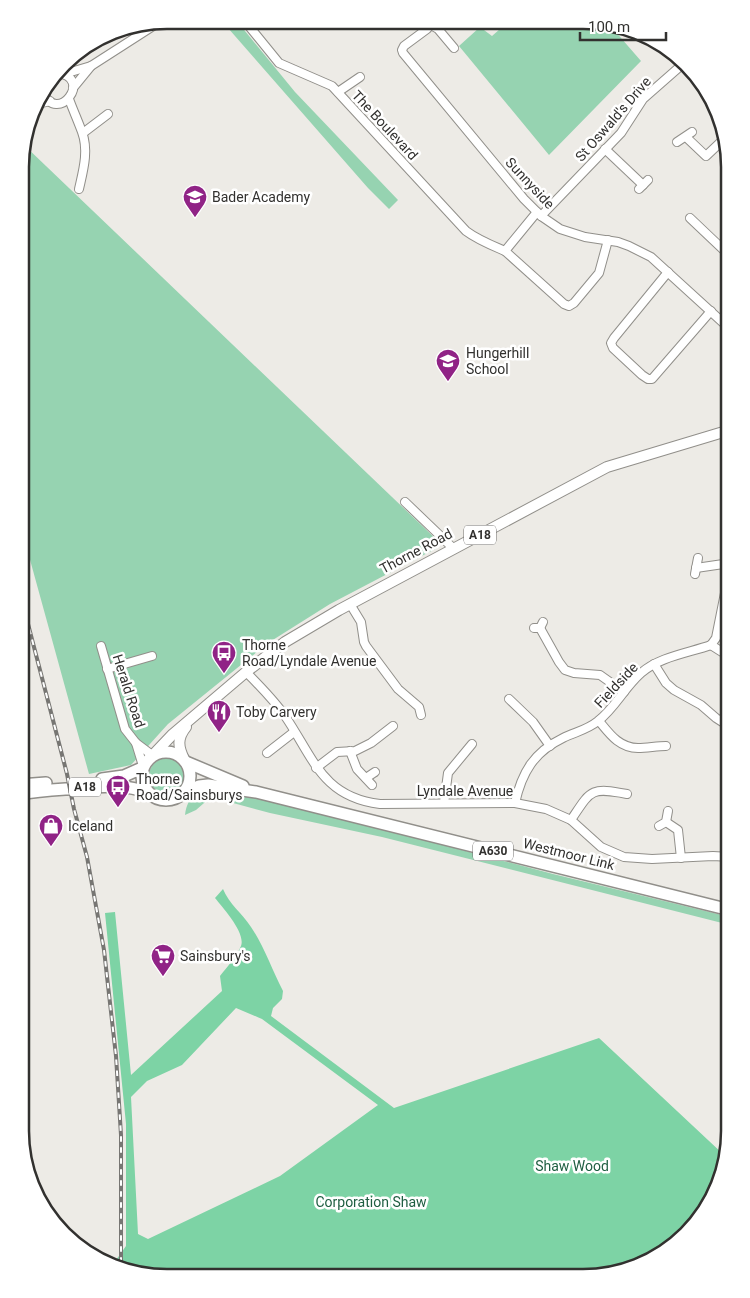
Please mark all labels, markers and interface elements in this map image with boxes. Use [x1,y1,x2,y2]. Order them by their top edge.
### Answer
scale bar [580,10,666,42]
text: 100 m [588,18,630,36]
street label: St Oswald's Drive [572,73,654,165]
street label: The Boulevard [349,87,421,163]
street label: Sunnyside [502,154,558,212]
school or university icon: Bader Academy [182,184,208,218]
place label: Bader Academy [212,189,311,205]
place label: Hungerhill School [466,345,529,377]
school or university icon: Hungerhill School [435,348,461,382]
street label: Thorne Road [377,525,455,577]
road number: A18 [464,526,496,544]
place label: Thorne Road/Lyndale Avenue [242,637,376,669]
bus stop icon: Thorne Road/Lyndale Avenue [211,640,237,674]
street label: Herald Road [110,652,148,730]
street label: Fieldside [591,659,641,711]
restaurant icon: Toby Carvery [206,699,232,733]
place label: Toby Carvery [236,704,317,720]
place label: Thorne Road/Sainsburys [136,771,242,803]
bus stop icon: Thorne Road/Sainsburys [105,774,131,808]
road number: A18 [69,778,101,796]
street label: Lyndale Avenue [417,783,513,799]
shop icon: Iceland [38,813,64,847]
place label: Iceland [68,818,113,834]
street label: Westmoor Link [522,835,617,873]
road number: A630 [473,841,513,860]
supermarket icon: Sainsbury's [150,943,176,977]
place label: Sainsbury's [180,948,251,964]
park label: Shaw Wood [535,1158,609,1174]
park label: Corporation Shaw [315,1194,427,1210]

